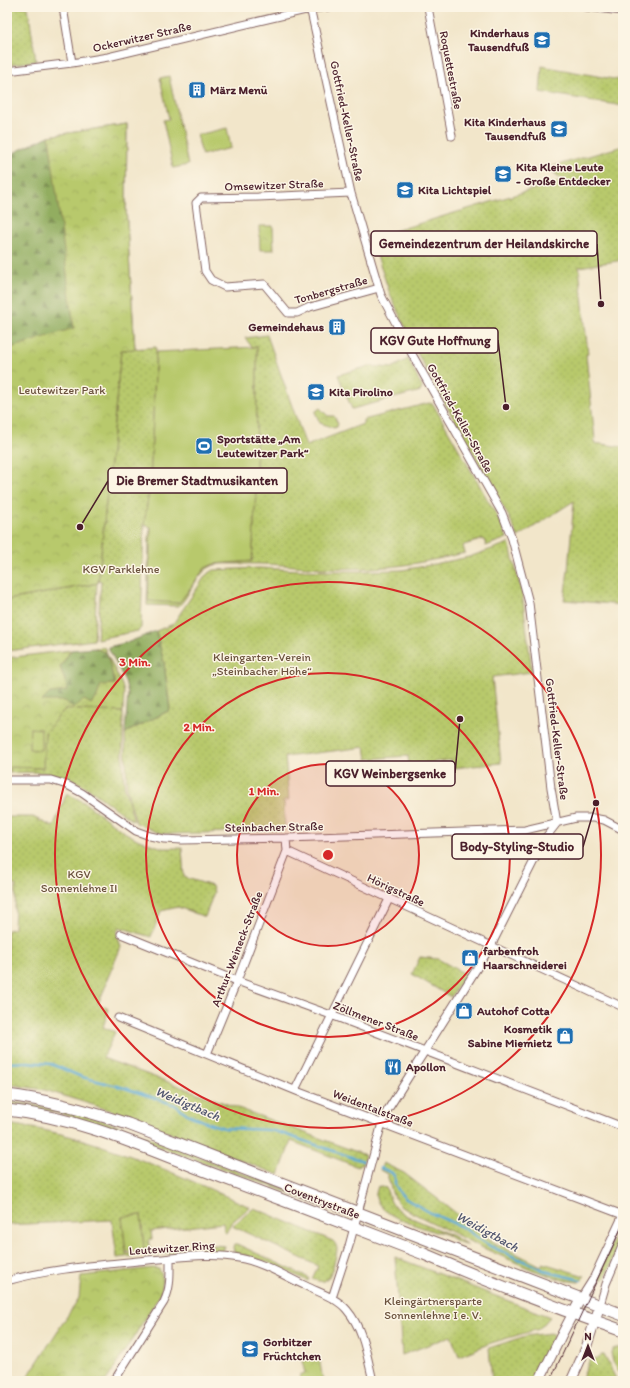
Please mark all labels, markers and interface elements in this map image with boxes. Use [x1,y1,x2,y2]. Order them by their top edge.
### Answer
street label: Ockerwitzer Straße [91,19,193,55]
place label: Kinderhaus Tausendfuß [467,26,530,54]
street label: Roquettestraße [437,30,466,111]
school or university icon: Kinderhaus Tausendfuß [532,30,552,50]
street label: Gottfried-Keller-Straße [327,60,367,183]
building icon: März Menü [187,80,207,100]
place label: März Menü [210,83,268,97]
place label: Kita Kinderhaus Tausendfuß [464,115,547,143]
school or university icon: Kita Kinderhaus Tausendfuß [549,119,569,139]
place label: Kita Kleine Leute - Große Entdecker [516,160,611,188]
school or university icon: Kita Kleine Leute - Große Entdecker [493,164,513,184]
street label: Omsewitzer Straße [224,176,324,194]
school or university icon: Kita Lichtspiel [395,180,415,200]
place label: Kita Lichtspiel [418,183,492,198]
callout: Gemeindezentrum der Heilandskirche [371,231,597,256]
text: Gemeindezentrum der Heilandskirche [379,236,589,251]
street label: Tonbergstraße [293,273,369,307]
building icon: Gemeindehaus [327,317,347,337]
place label: Gemeindehaus [248,320,325,334]
callout: KGV Gute Hoffnung [371,328,498,353]
text: KGV Gute Hoffnung [379,333,491,349]
street label: Gottfried-Keller-Straße [424,361,496,475]
school or university icon: Kita Pirolino [306,382,326,402]
park label: Leutewitzer Park [19,383,106,397]
place label: Kita Pirolino [329,385,393,399]
place label: Sportstätte „Am Leutewitzer Park“ [217,432,309,460]
sports icon: Sportstätte „Am Leutewitzer Park“ [194,436,214,456]
callout: Die Bremer Stadtmusikanten [108,468,287,493]
text: Die Bremer Stadtmusikanten [116,473,279,488]
park label: KGV Parklehne [82,562,160,576]
park label: Kleingarten-Verein „Steinbacher Höhe“ [212,650,312,678]
text: 3 Min. [119,655,151,669]
street label: Gottfried-Keller-Straße [543,677,571,801]
text: 2 Min. [183,720,215,734]
callout: KGV Weinbergsenke [326,761,455,786]
text: KGV Weinbergsenke [334,766,446,782]
text: 1 Min. [249,784,279,798]
street label: Steinbacher Straße [225,819,324,835]
callout: Body-Styling-Studio [452,834,583,859]
text: Body-Styling-Studio [460,839,575,855]
centre of rings [321,848,335,862]
park label: KGV Sonnenlehne II [41,867,117,895]
street label: Hörigstraße [365,871,427,910]
street label: Arthur-Weineck-Straße [208,889,266,1009]
place label: farbenfroh Haarschneiderei [483,944,567,972]
shop icon: farbenfroh Haarschneiderei [460,948,480,968]
street label: Zöllmener Straße [331,998,421,1044]
shop icon: Autohof Cotta [454,1001,474,1021]
place label: Autohof Cotta [476,1004,550,1018]
place label: Kosmetik Sabine Miemietz [468,1022,553,1050]
shop icon: Kosmetik Sabine Miemietz [555,1026,575,1046]
restaurant icon: Apollon [383,1057,403,1077]
place label: Apollon [405,1060,446,1075]
water label: Weidigtbach [153,1083,222,1124]
street label: Weidentalstraße [331,1086,416,1130]
street label: Coventrystraße [282,1180,362,1222]
water label: Weidigtbach [454,1208,521,1255]
street label: Leutewitzer Ring [129,1238,216,1258]
park label: Kleingärtnersparte Sonnenlehne I e. V. [384,1294,482,1322]
north arrow [568,1326,608,1366]
text: N [584,1330,592,1343]
place label: Gorbitzer Früchtchen [263,1335,321,1363]
school or university icon: Gorbitzer Früchtchen [240,1339,260,1359]

